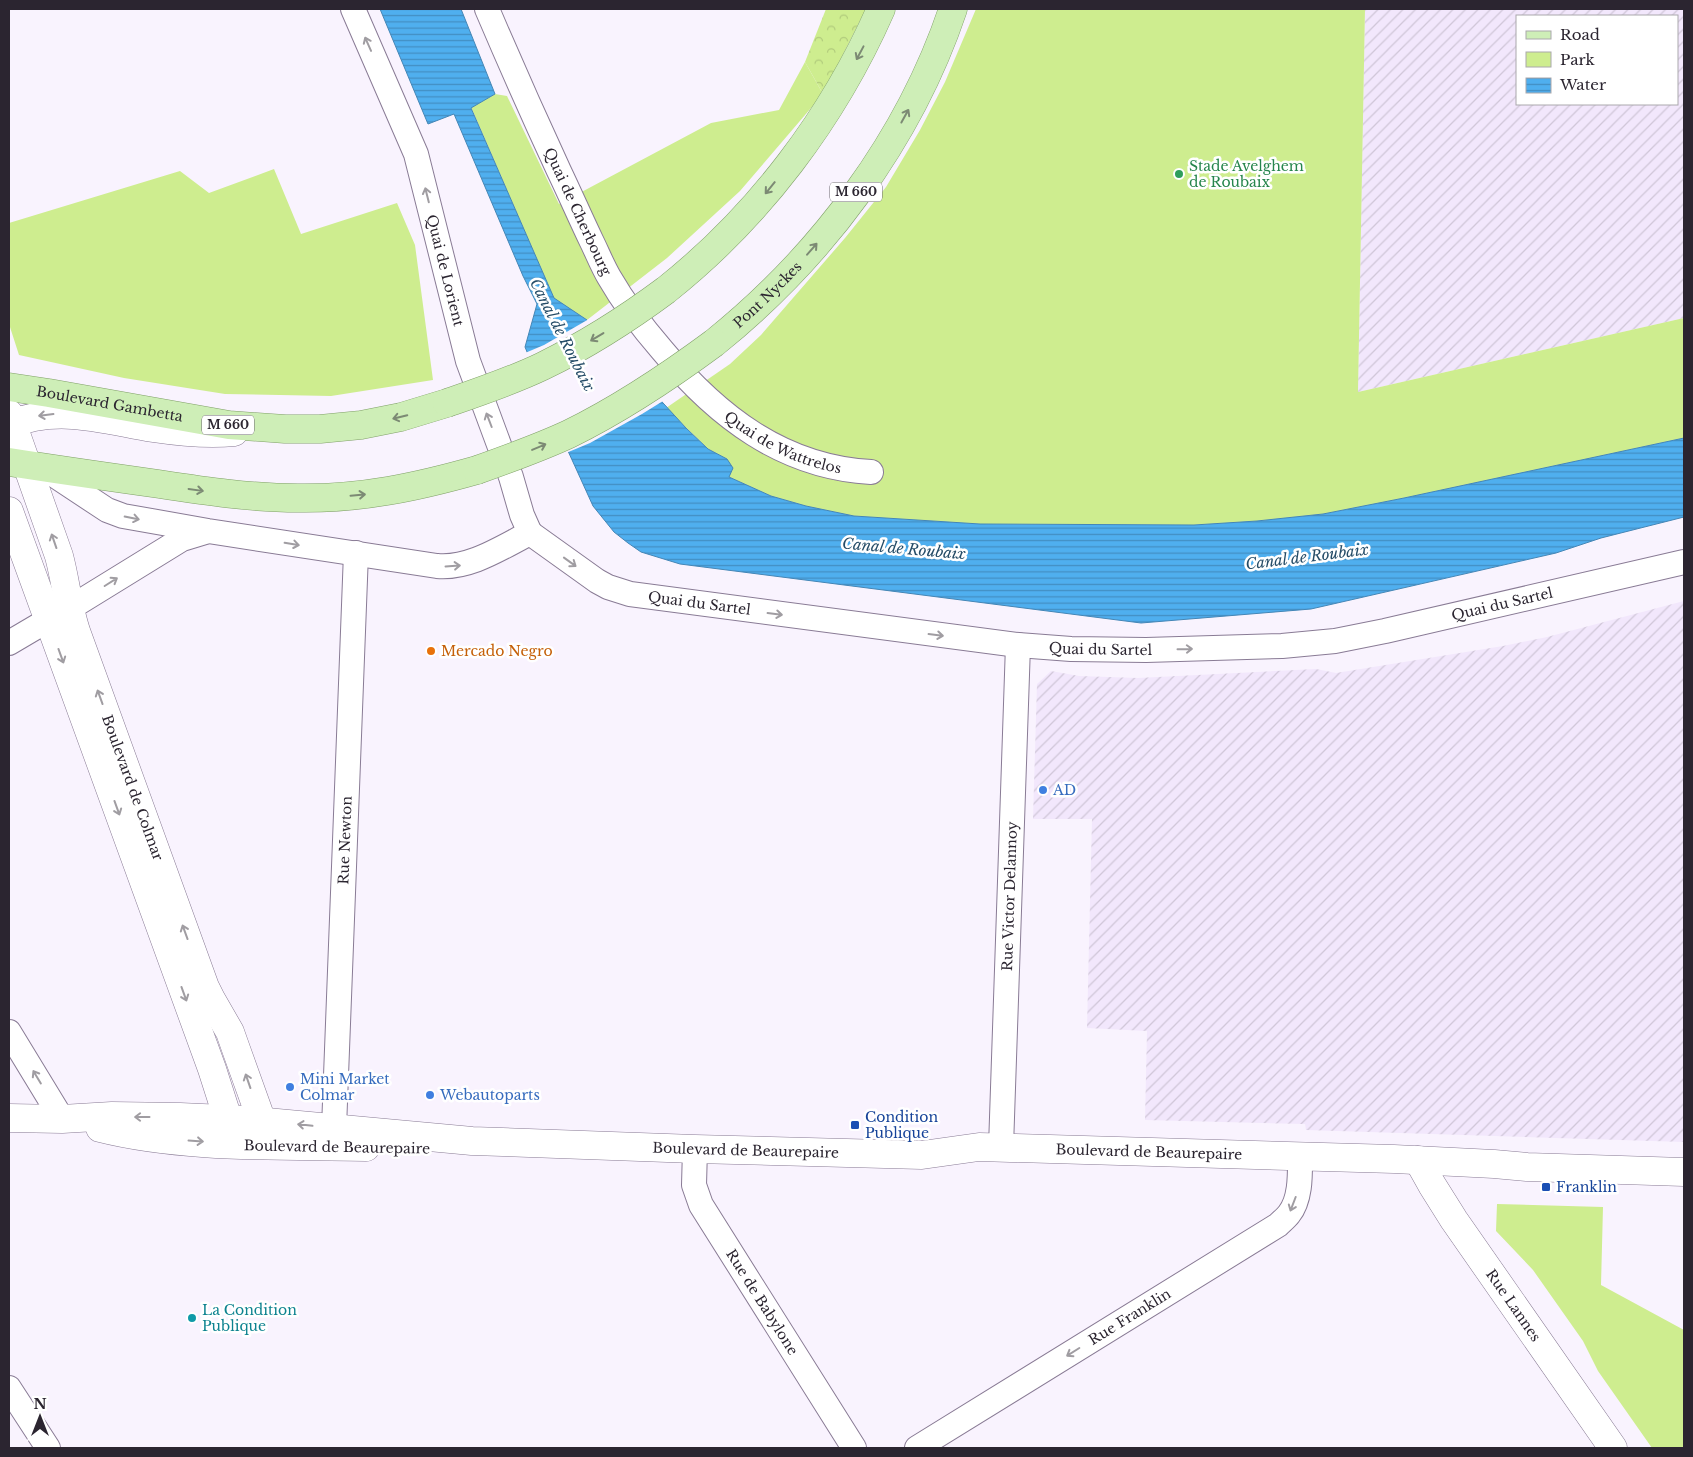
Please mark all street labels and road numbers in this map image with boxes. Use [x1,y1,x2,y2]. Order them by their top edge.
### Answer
street label: Quai de Cherbourg [540,145,616,279]
road number: M 660 [830,182,882,202]
street label: Quai de Lorient [423,213,468,329]
street label: Pont Nyckes [729,258,805,332]
street label: Boulevard Gambetta [35,382,184,426]
street label: Quai de Wattrelos [721,407,843,477]
road number: M 660 [202,416,254,434]
street label: Quai du Sartel [1450,583,1555,624]
street label: Quai du Sartel [647,587,752,619]
street label: Quai du Sartel [1048,638,1153,659]
street label: Boulevard de Colmar [98,712,167,863]
street label: Rue Newton [334,795,356,885]
street label: Rue Victor Delannoy [998,821,1021,971]
street label: Boulevard de Beaurepaire [244,1136,430,1158]
street label: Boulevard de Beaurepaire [652,1138,839,1162]
street label: Boulevard de Beaurepaire [1056,1140,1242,1164]
street label: Rue de Babylone [722,1246,802,1358]
street label: Rue Lannes [1482,1266,1545,1345]
street label: Rue Franklin [1085,1284,1174,1349]

